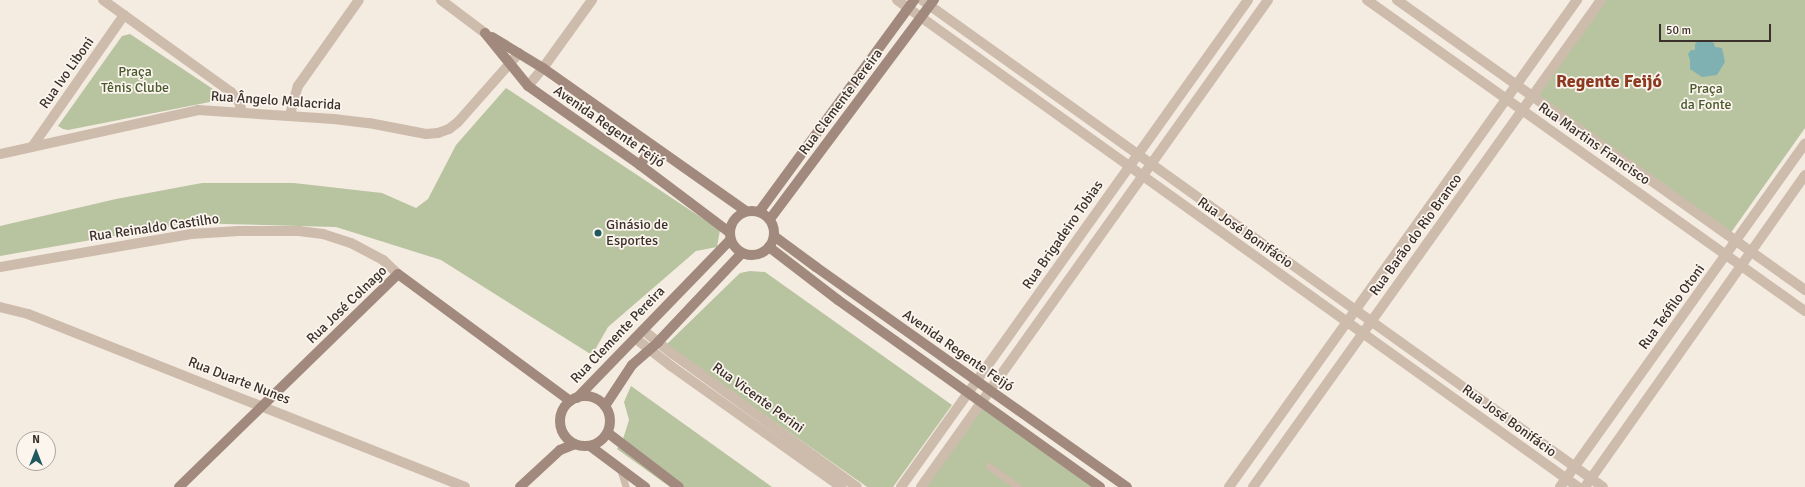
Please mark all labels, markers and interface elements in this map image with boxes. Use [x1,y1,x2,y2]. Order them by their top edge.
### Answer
scale bar [1661,16,1773,42]
text: 50 m [1666,23,1691,38]
street label: Rua Ivo Liboni [36,34,98,112]
street label: Rua Clemente Pereira [796,46,886,158]
park label: Praça Tênis Clube [101,64,169,96]
district label: Regente Feijó [1556,70,1662,92]
park label: Praça da Fonte [1680,81,1732,114]
street label: Avenida Regente Feijó [550,82,668,172]
street label: Rua Ângelo Malacrida [210,88,342,114]
street label: Rua Martins Francisco [1535,99,1653,189]
street label: Rua Barão do Rio Branco [1366,171,1466,299]
street label: Rua Brigadeiro Tobias [1019,177,1107,293]
street label: Rua José Bonifácio [1194,194,1296,272]
street label: Rua Reinaldo Castilho [88,211,220,245]
place label: Ginásio de Esportes [606,217,668,250]
marker: Ginásio de Esportes [593,228,603,238]
street label: Rua Teófilo Otoni [1636,261,1708,353]
street label: Rua José Colnago [303,263,391,347]
street label: Rua Clemente Pereira [567,283,669,387]
street label: Avenida Regente Feijó [899,306,1017,396]
street label: Rua Duarte Nunes [186,354,292,408]
street label: Rua Vicente Perini [709,359,807,437]
street label: Rua José Bonifácio [1459,381,1559,461]
north arrow [16,431,56,471]
text: N [32,433,40,446]

